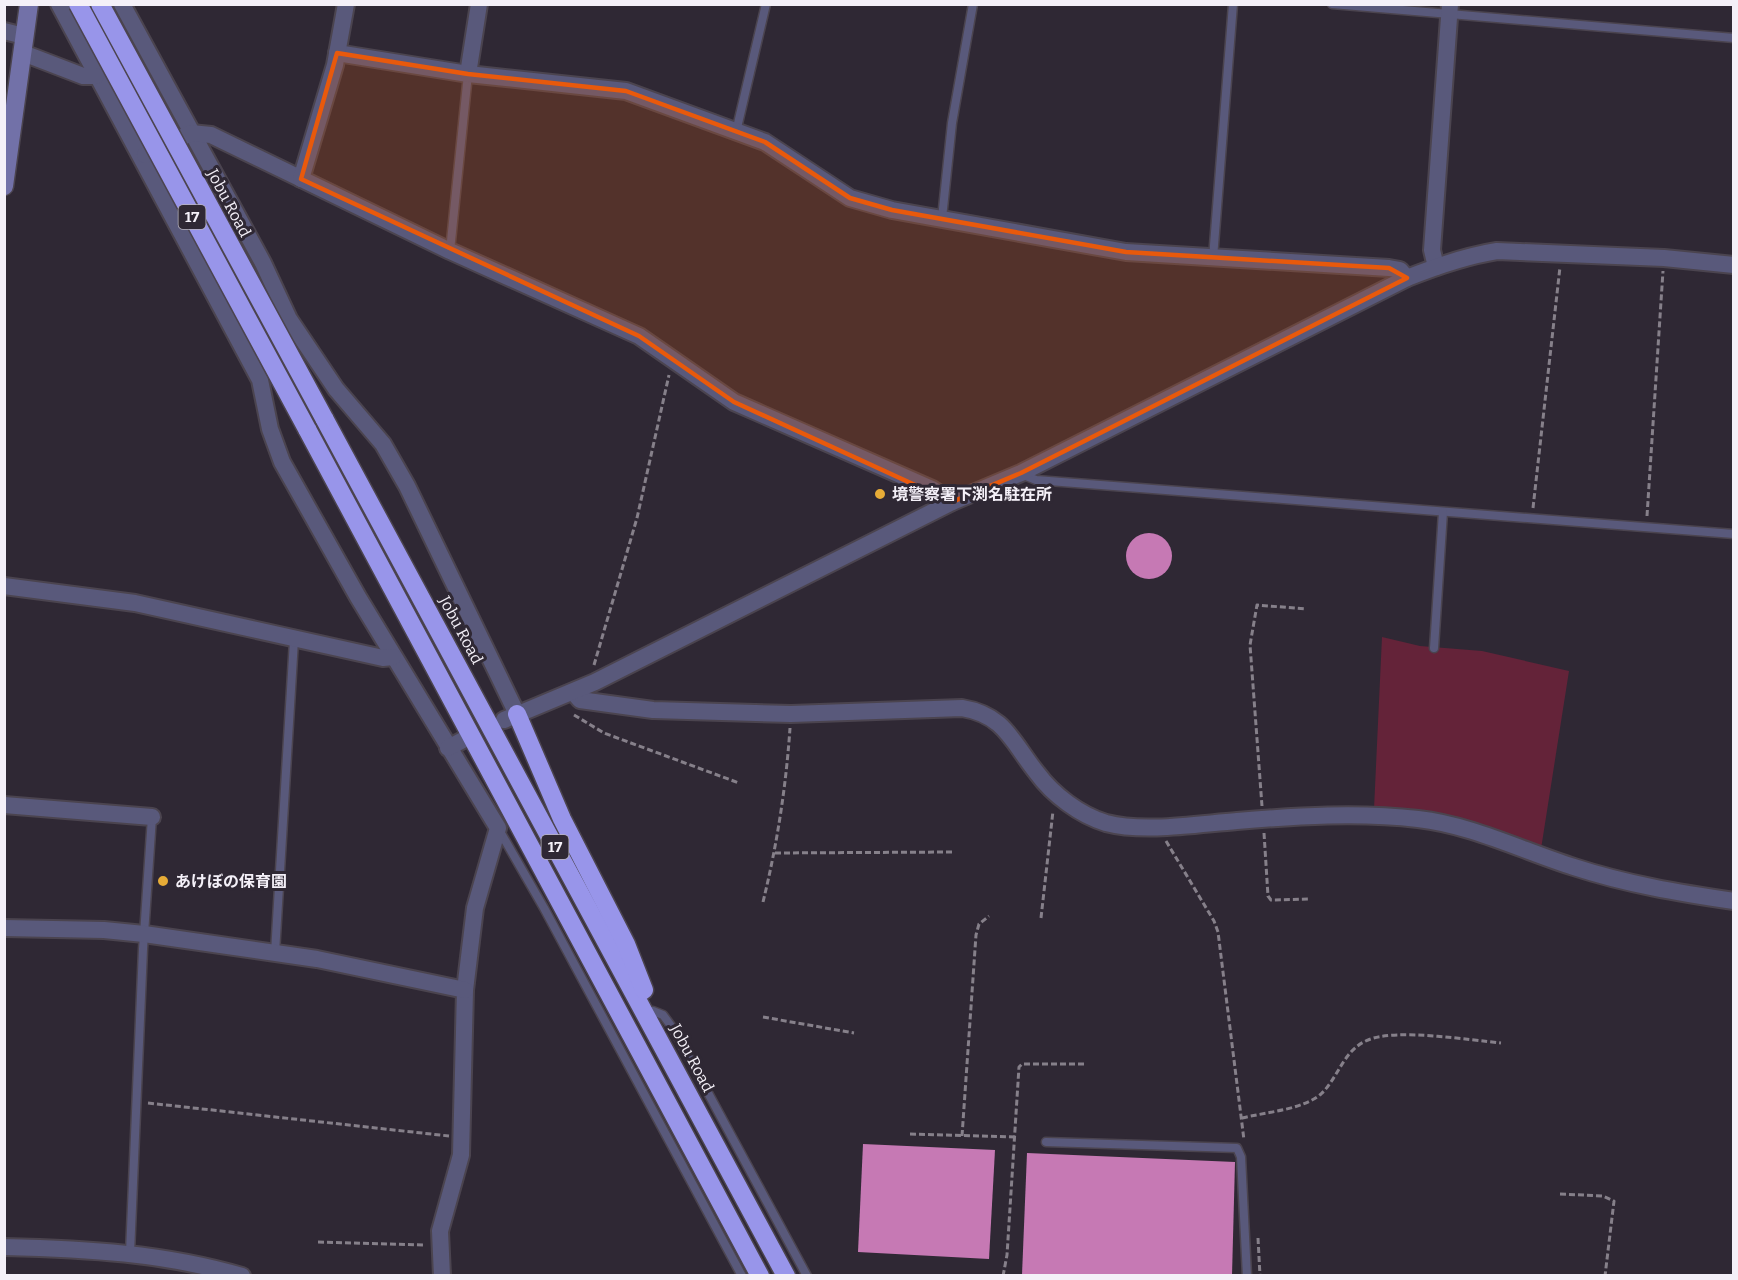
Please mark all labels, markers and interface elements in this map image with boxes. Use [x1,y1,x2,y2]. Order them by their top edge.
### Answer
street label: Jobu Road [203,165,255,241]
road number: 17 [178,205,206,229]
place label: 境警察署下渕名駐在所 [892,485,1052,504]
marker: 境警察署下渕名駐在所 [873,487,887,501]
street label: Jobu Road [435,592,487,668]
road number: 17 [542,835,568,859]
place label: あけぼの保育園 [175,872,287,891]
marker: あけぼの保育園 [156,874,170,888]
street label: Jobu Road [666,1020,718,1096]

